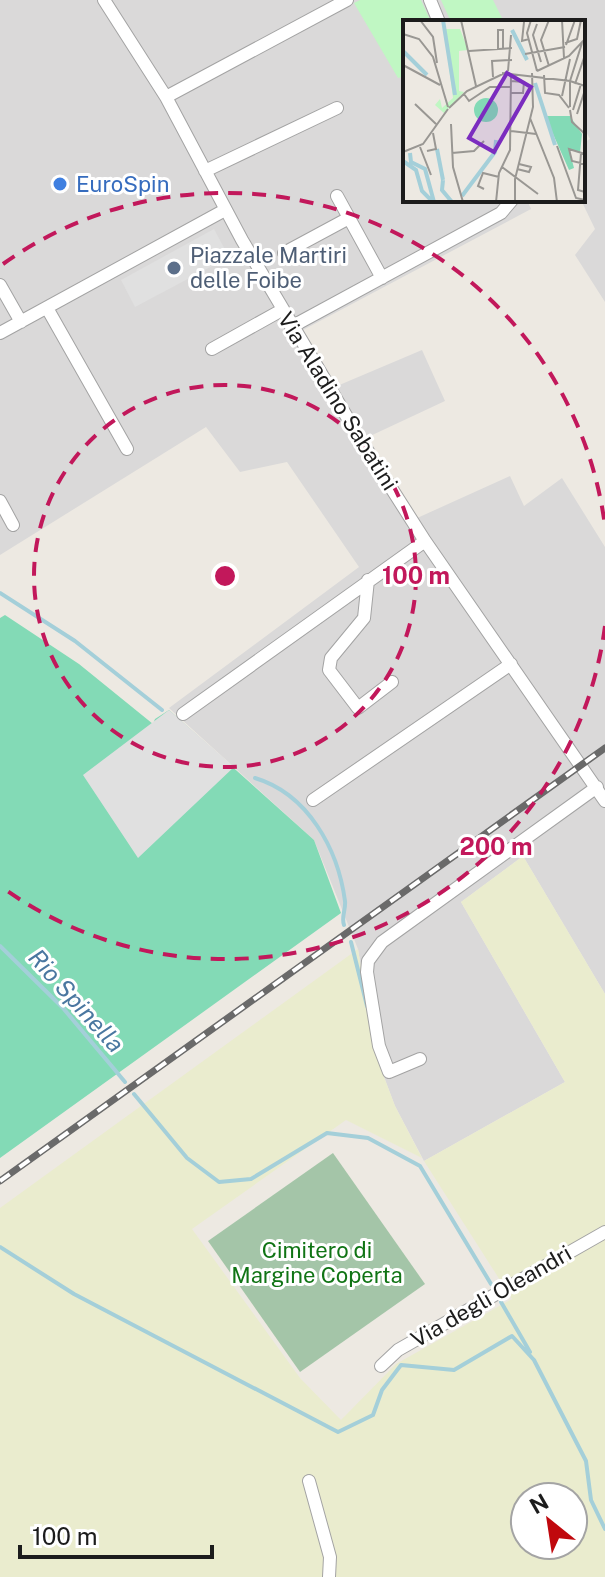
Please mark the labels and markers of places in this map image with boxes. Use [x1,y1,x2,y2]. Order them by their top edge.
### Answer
place label: EuroSpin [76,171,169,197]
marker: EuroSpin [51,175,69,193]
place label: Piazzale Martiri delle Foibe [190,242,347,293]
marker: Piazzale Martiri delle Foibe [165,259,183,277]
centre of rings [211,562,239,590]

